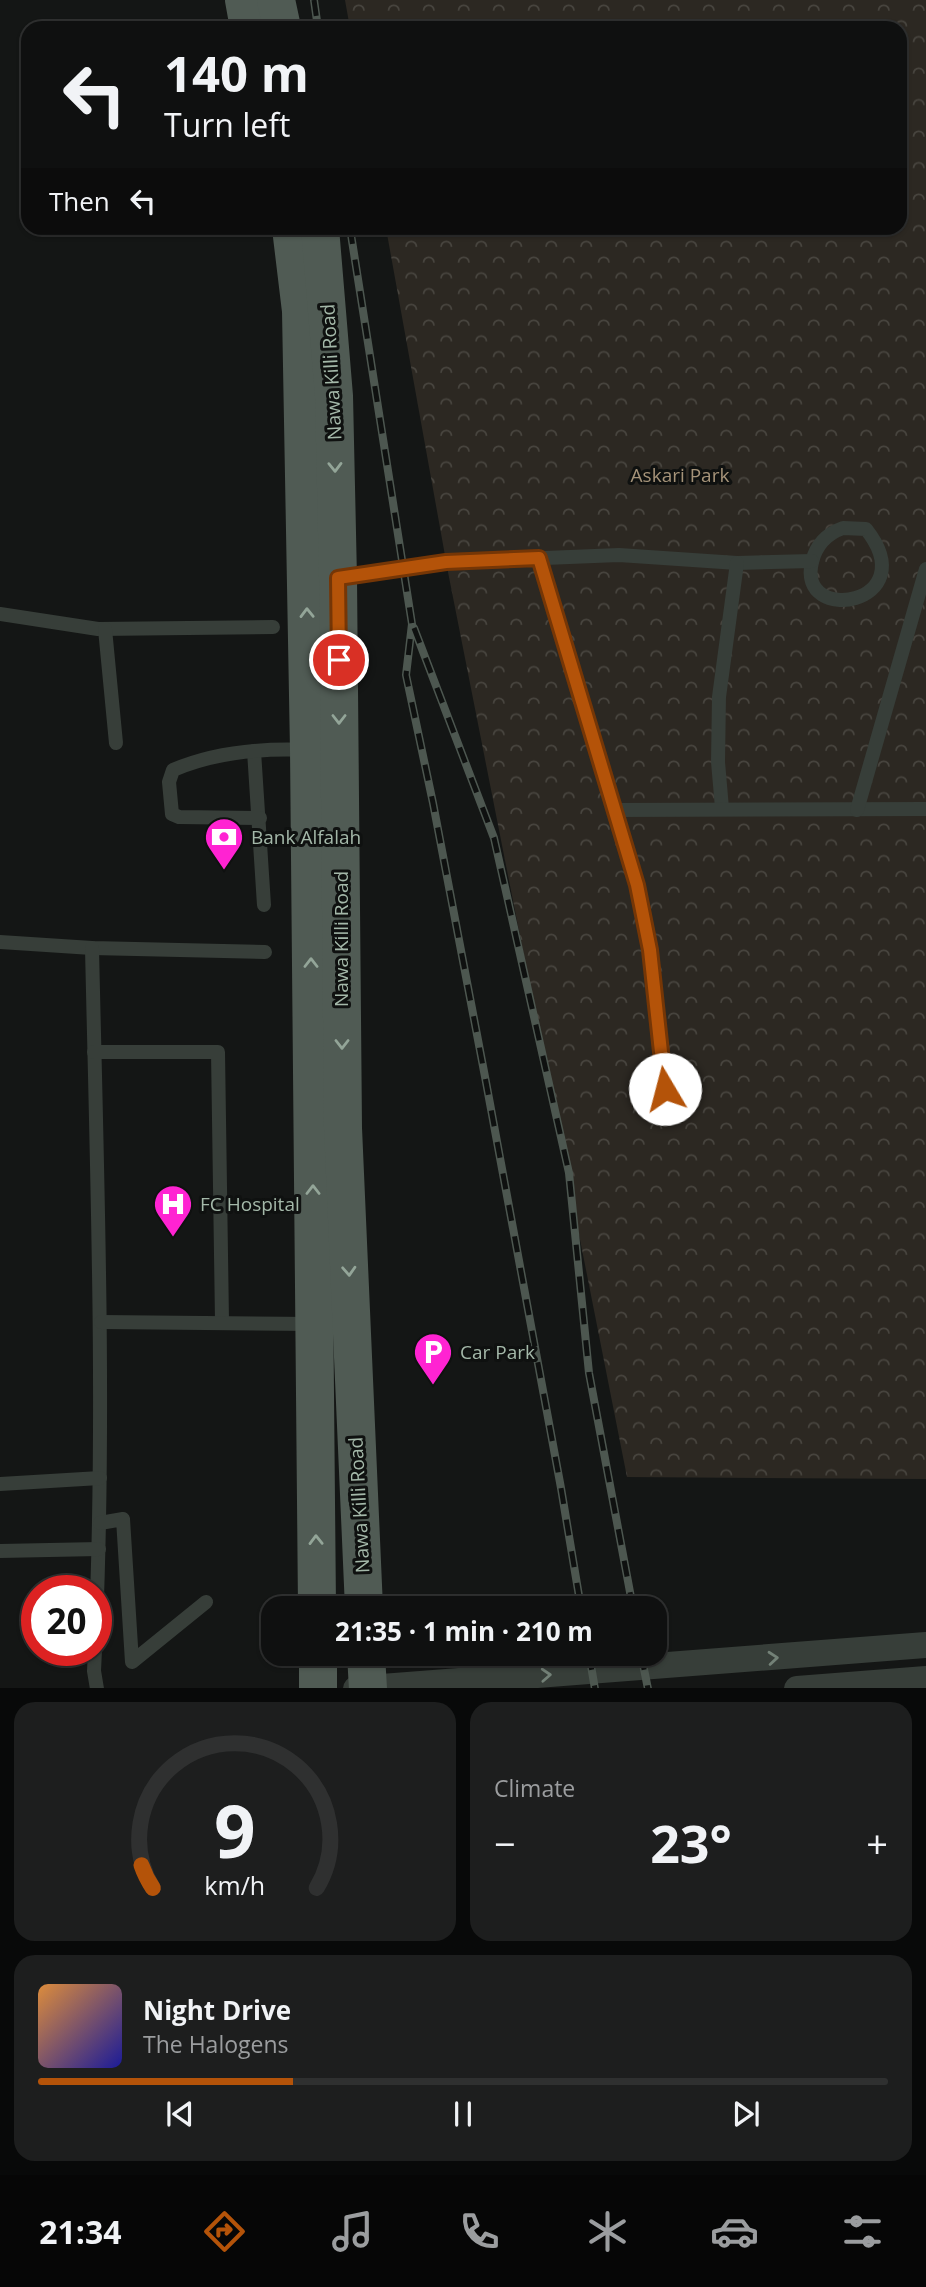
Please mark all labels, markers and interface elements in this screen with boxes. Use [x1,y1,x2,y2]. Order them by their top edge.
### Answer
text: 140 m [164,40,309,106]
icon: left [49,49,140,140]
text: Turn left [164,103,290,146]
icon: left [124,182,162,220]
text: Then [49,183,110,219]
street label: Nawa Killi Road [314,303,348,441]
one-way arrow [328,461,343,472]
park label: Askari Park [631,462,729,488]
one-way arrow [299,607,315,617]
pin [309,630,369,690]
icon: arrive [320,641,358,679]
one-way arrow [331,714,347,724]
bank icon: Bank Alfalah [203,816,245,871]
place label: Bank Alfalah [251,824,361,850]
street label: Nawa Killi Road [328,871,354,1007]
one-way arrow [304,957,319,968]
one-way arrow [334,1039,350,1050]
position arrow [628,1052,702,1126]
hospital icon: FC Hospital [152,1183,194,1238]
one-way arrow [305,1184,321,1195]
place label: FC Hospital [200,1191,300,1217]
one-way arrow [341,1266,356,1277]
parking icon: Car Park [412,1331,454,1386]
place label: Car Park [460,1339,535,1365]
street label: Nawa Killi Road [342,1436,376,1574]
one-way arrow [308,1534,324,1545]
speed limit sign: 20 [21,1575,112,1666]
text: 21:35 · 1 min · 210 m [335,1613,593,1649]
one-way arrow [768,1651,779,1666]
one-way arrow [541,1668,552,1683]
text: Climate [494,1772,575,1804]
text: 9 [214,1780,256,1879]
text: 23° [650,1807,732,1878]
text: − [494,1817,516,1869]
text: + [866,1817,888,1869]
text: km/h [205,1867,265,1901]
text: Night Drive [143,1992,291,2028]
text: The Halogens [143,2028,289,2060]
icon: previous [161,2095,199,2133]
icon: pause [444,2095,482,2133]
icon: next [727,2095,765,2133]
icon: directions [200,2207,249,2256]
icon: music [328,2207,377,2256]
icon: phone [455,2207,504,2256]
icon: climate [583,2207,632,2256]
icon: car [710,2207,759,2256]
icon: filters [838,2207,887,2256]
text: 21:34 [39,2210,122,2253]

